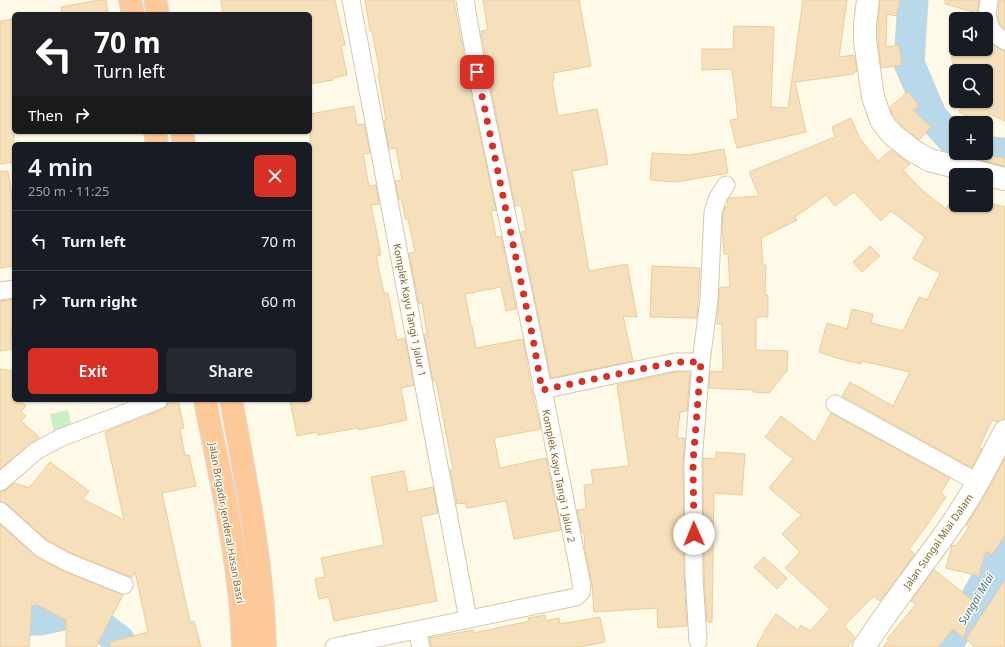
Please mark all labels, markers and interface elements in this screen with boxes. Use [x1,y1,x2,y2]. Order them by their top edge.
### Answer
map controls [949,12,993,212]
button: sound [949,12,993,56]
text: 70 m [94,23,161,61]
icon: left [28,28,80,80]
pin [460,55,494,89]
text: Turn left [94,59,165,83]
icon: arrive [466,61,488,83]
button: search [949,64,993,108]
icon: right [71,104,93,126]
text: Then [28,105,63,125]
button: + [949,116,993,160]
text: 4 min [28,150,93,183]
button: close [254,155,296,197]
button: − [949,168,993,212]
text: 250 m · 11:25 [28,182,109,200]
icon: left [28,230,50,252]
text: Turn left [62,231,126,251]
text: 70 m [261,231,296,251]
street label: Komplek Kayu Tangi 1 Jalur 1 [390,242,430,378]
icon: right [28,290,50,312]
text: Turn right [62,291,137,311]
text: 60 m [261,291,296,311]
button: Exit [28,348,158,394]
button: Share [166,348,296,394]
street label: Komplek Kayu Tangi 1 Jalur 2 [539,408,579,544]
street label: Jalan Brigadir Jenderal Hasan Basri [206,441,248,604]
street label: Jalan Sungai Miai Dalam [899,491,976,592]
position arrow [673,513,715,555]
water label: Sungai Miai [954,570,997,627]

